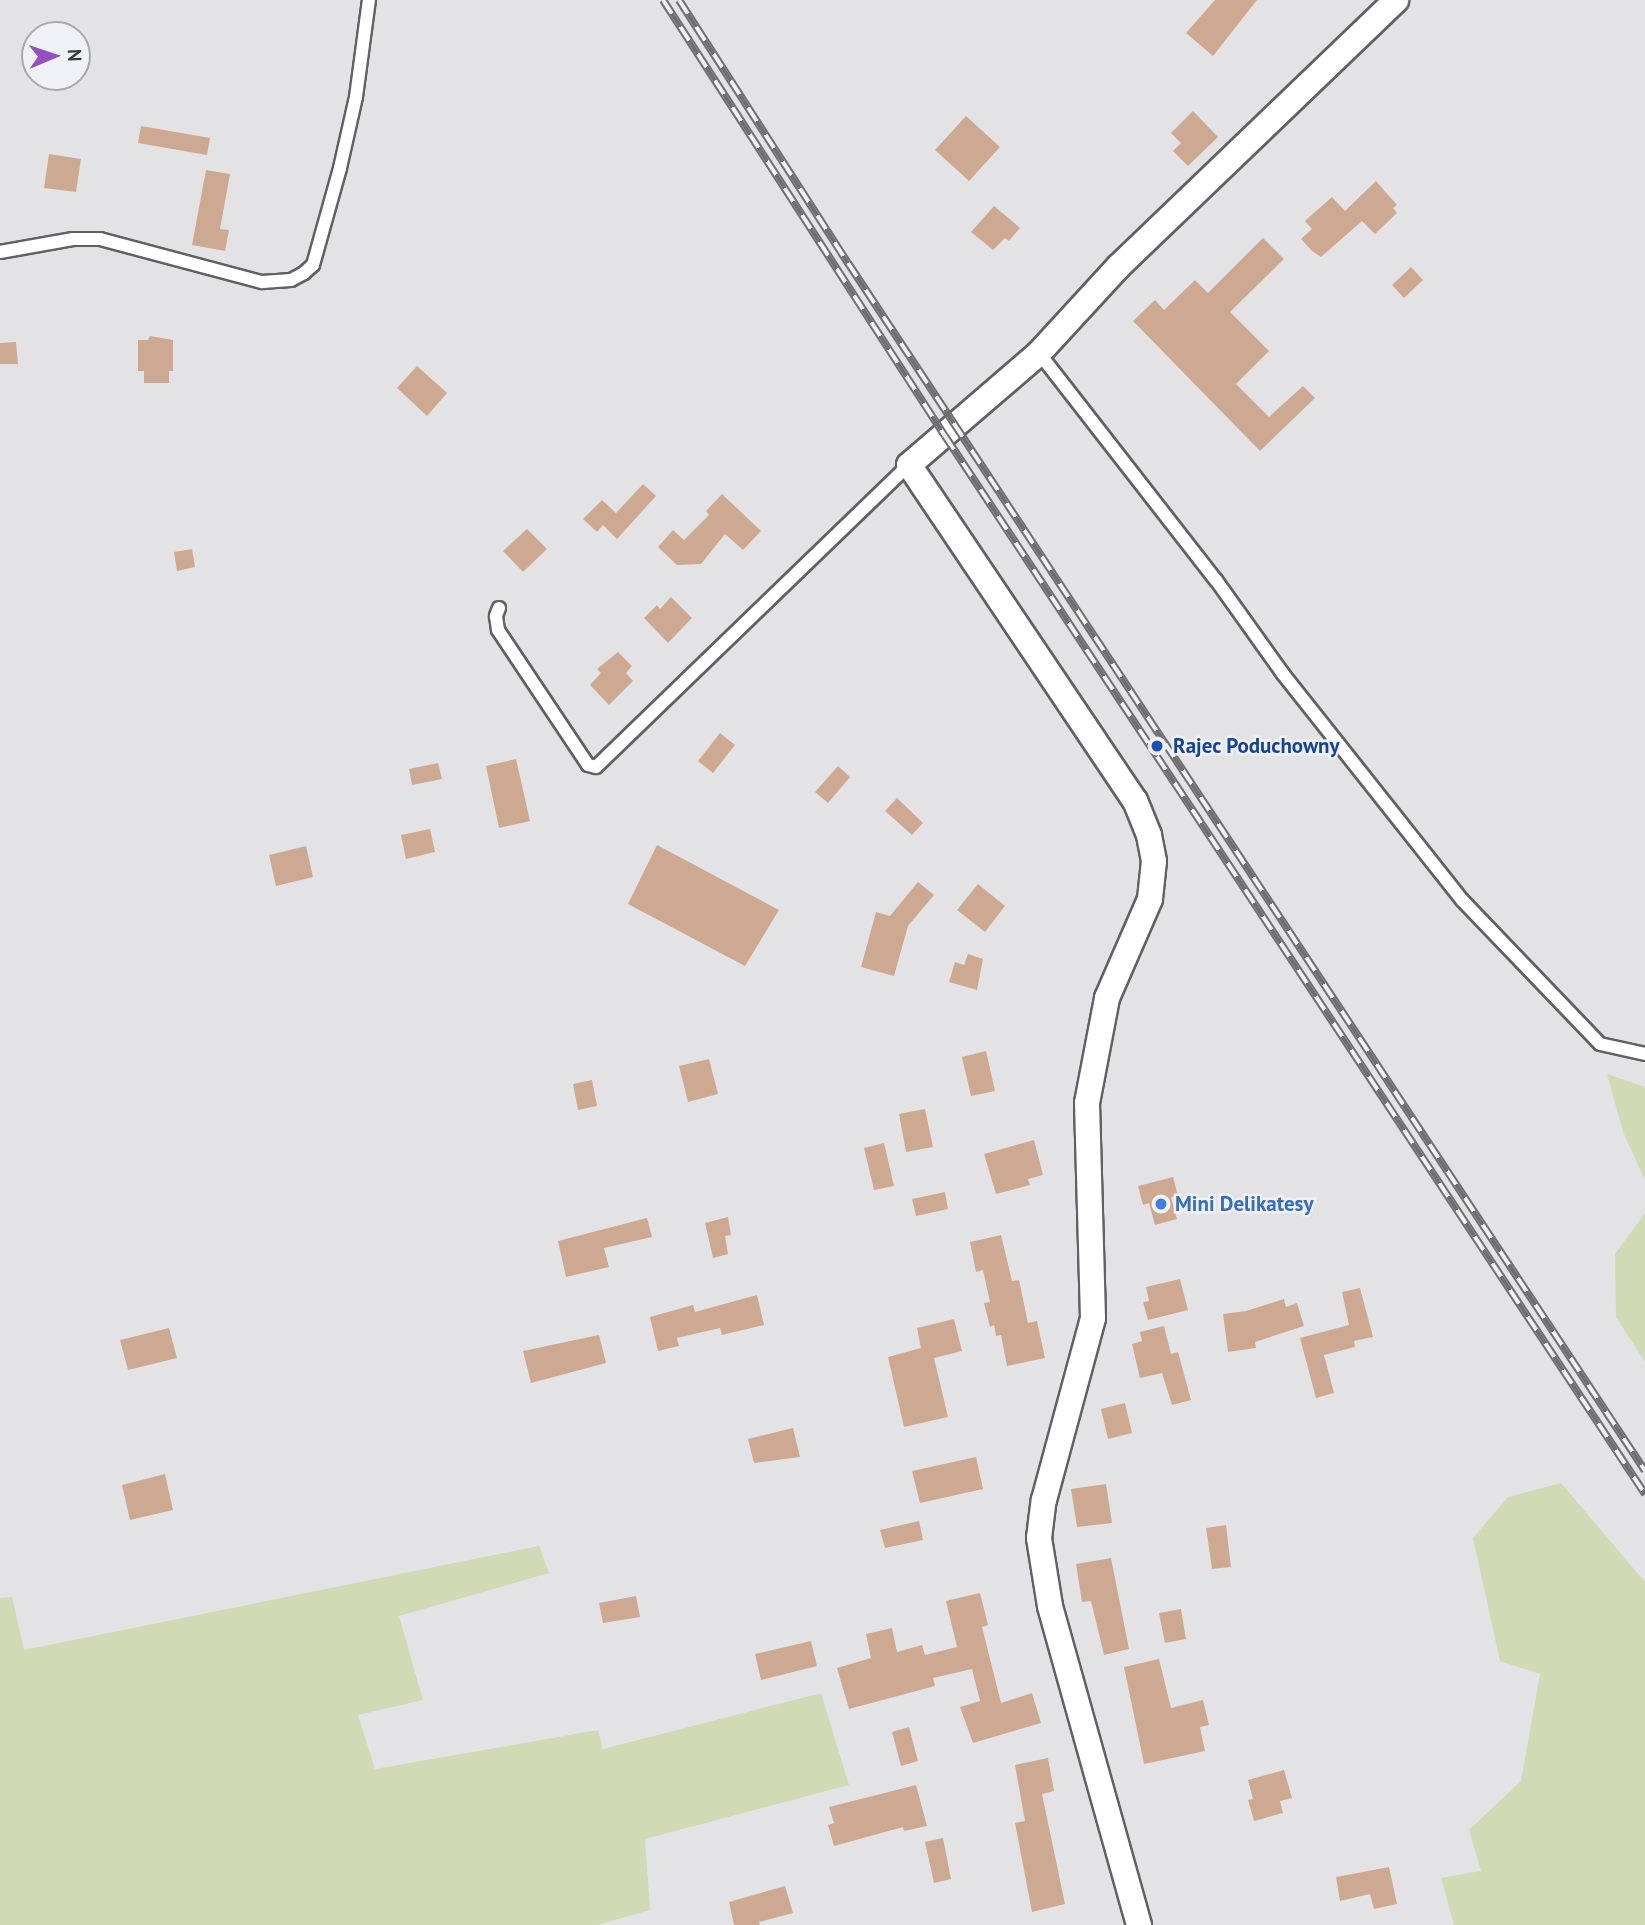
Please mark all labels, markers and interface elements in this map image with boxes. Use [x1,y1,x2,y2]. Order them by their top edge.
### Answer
north arrow [21,21,91,91]
text: N [63,49,87,62]
place label: Rajec Poduchowny [1173,733,1340,759]
marker: Rajec Poduchowny [1147,736,1167,756]
place label: Mini Delikatesy [1175,1191,1313,1217]
marker: Mini Delikatesy [1153,1196,1169,1212]

